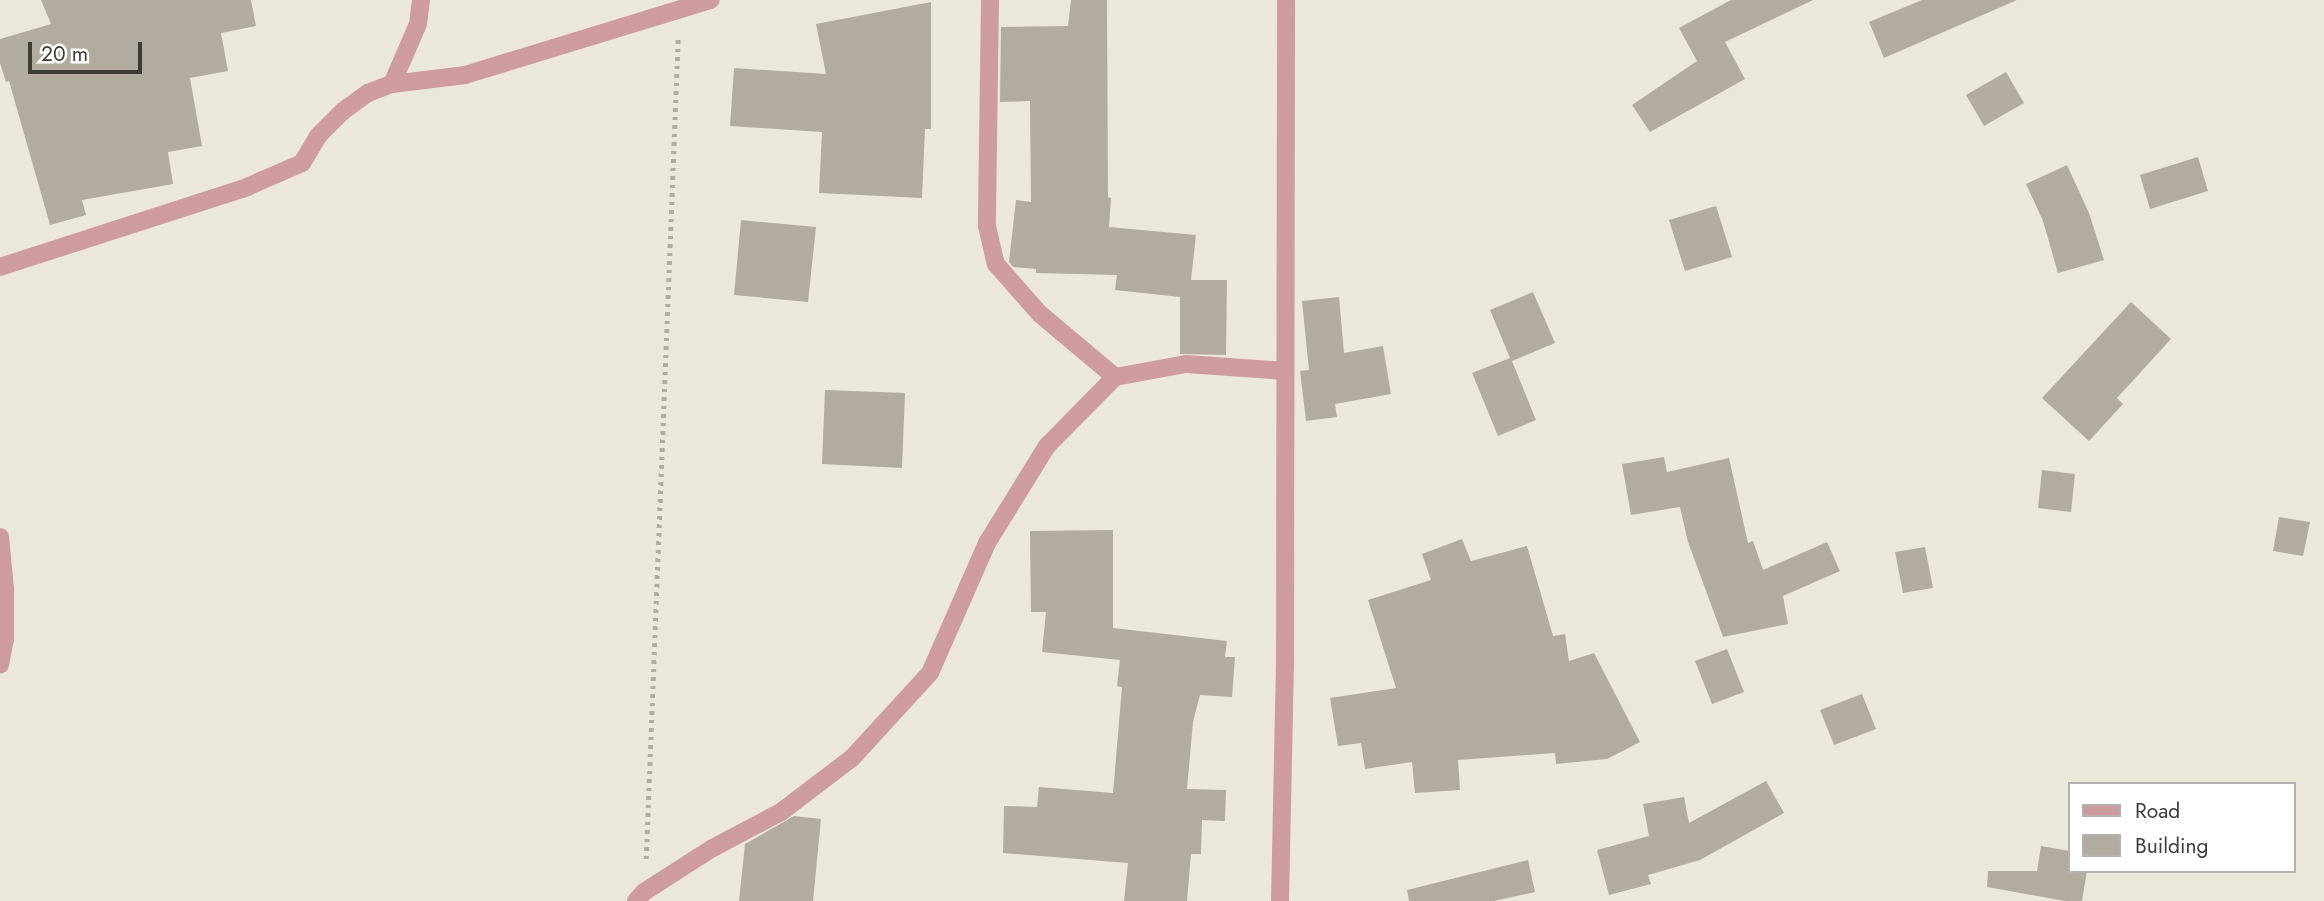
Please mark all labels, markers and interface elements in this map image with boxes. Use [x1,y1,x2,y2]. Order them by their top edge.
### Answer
scale bar [32,28,145,72]
text: 20 m [41,39,88,69]
legend [2068,782,2296,873]
text: Road [2135,796,2180,826]
text: Building [2135,831,2208,861]

